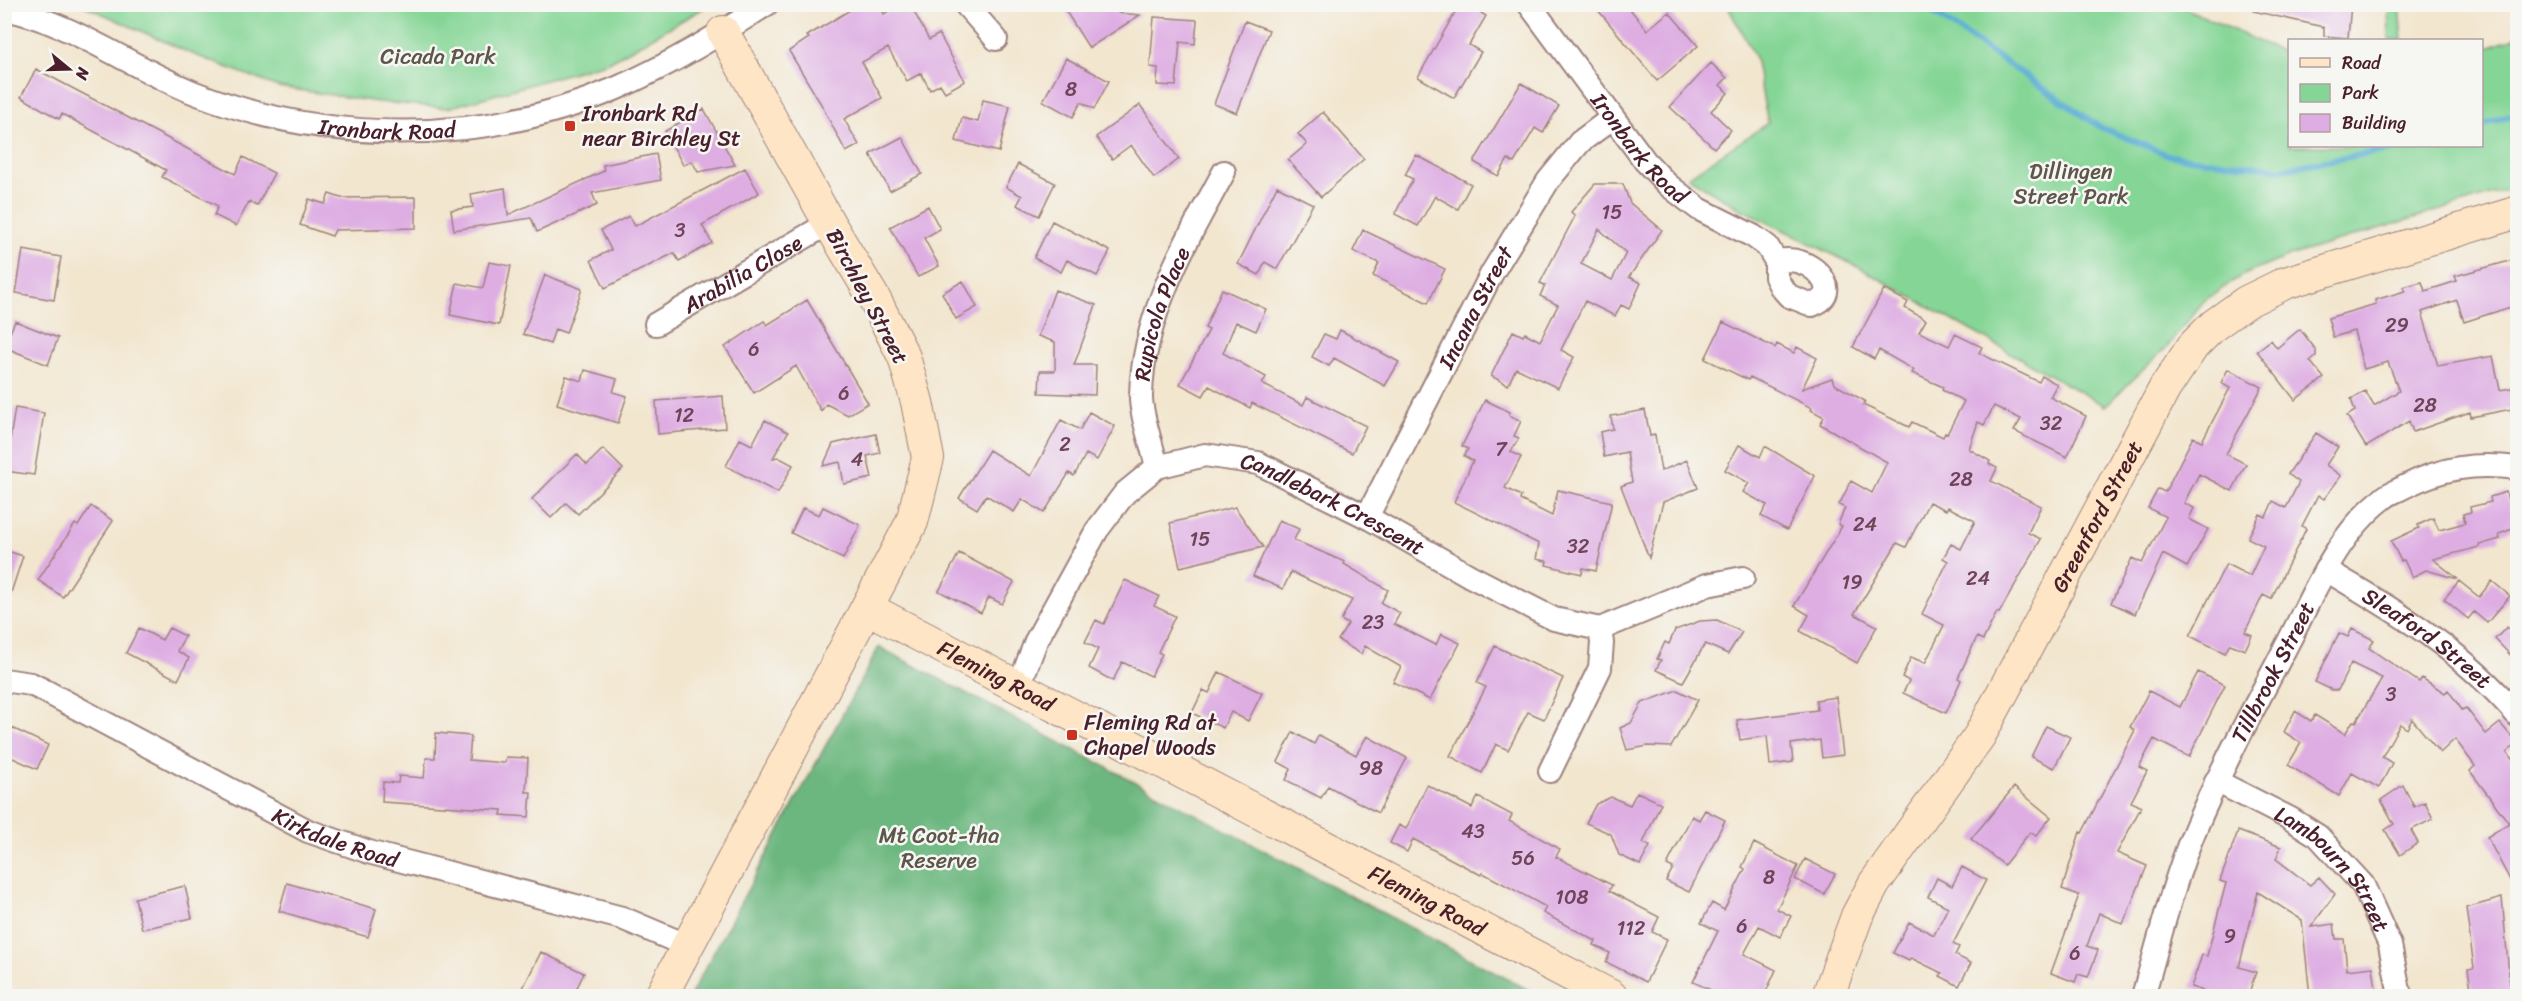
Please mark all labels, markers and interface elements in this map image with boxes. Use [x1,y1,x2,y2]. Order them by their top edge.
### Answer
park label: Cicada Park [380,37,496,76]
north arrow [39,39,99,99]
legend [2288,39,2483,147]
text: Road [2342,47,2382,79]
text: N [67,63,99,85]
house number: 8 [1065,72,1077,107]
text: Park [2342,77,2379,109]
street label: Ironbark Road [1580,83,1698,215]
place label: Ironbark Rd near Birchley St [581,94,741,158]
street label: Ironbark Road [315,107,458,151]
text: Building [2342,107,2406,139]
marker: Ironbark Rd near Birchley St [563,119,577,133]
park label: Dillingen Street Park [2014,152,2129,216]
house number: 15 [1602,195,1622,230]
house number: 3 [675,213,686,248]
street label: Birchley Street [815,221,920,372]
street label: Arabilia Close [674,223,810,325]
street label: Incana Street [1427,237,1525,377]
street label: Rupicola Place [1123,239,1201,383]
house number: 29 [2385,308,2409,343]
house number: 6 [748,332,760,367]
house number: 6 [838,376,850,411]
house number: 28 [2413,388,2437,423]
house number: 12 [674,398,695,433]
house number: 32 [2040,406,2063,441]
house number: 2 [1059,427,1071,462]
house number: 7 [1495,432,1508,467]
street label: Greenford Street [2040,433,2154,600]
house number: 4 [851,442,863,477]
street label: Candlebark Crescent [1238,442,1433,567]
house number: 28 [1949,462,1973,497]
house number: 24 [1853,507,1877,542]
house number: 15 [1190,522,1210,557]
house number: 32 [1567,529,1590,564]
house number: 24 [1966,561,1990,596]
house number: 19 [1842,565,1862,600]
street label: Sleaford Street [2354,577,2502,699]
street label: Tillbrook Street [2220,594,2326,750]
house number: 23 [1362,605,1384,640]
street label: Fleming Road [930,629,1063,724]
house number: 3 [2386,677,2397,712]
place label: Fleming Rd at Chapel Woods [1084,703,1217,767]
marker: Fleming Rd at Chapel Woods [1065,728,1079,742]
house number: 98 [1359,751,1383,786]
street label: Lambourn Street [2268,795,2401,939]
street label: Kirkdale Road [265,796,404,879]
house number: 43 [1461,814,1485,849]
park label: Mt Coot-tha Reserve [879,816,999,880]
house number: 56 [1511,841,1535,876]
street label: Fleming Road [1361,854,1494,948]
house number: 8 [1763,860,1775,895]
house number: 108 [1555,880,1589,915]
house number: 6 [1736,909,1748,944]
house number: 112 [1617,911,1646,946]
house number: 9 [2224,919,2236,954]
house number: 6 [2069,936,2081,971]

